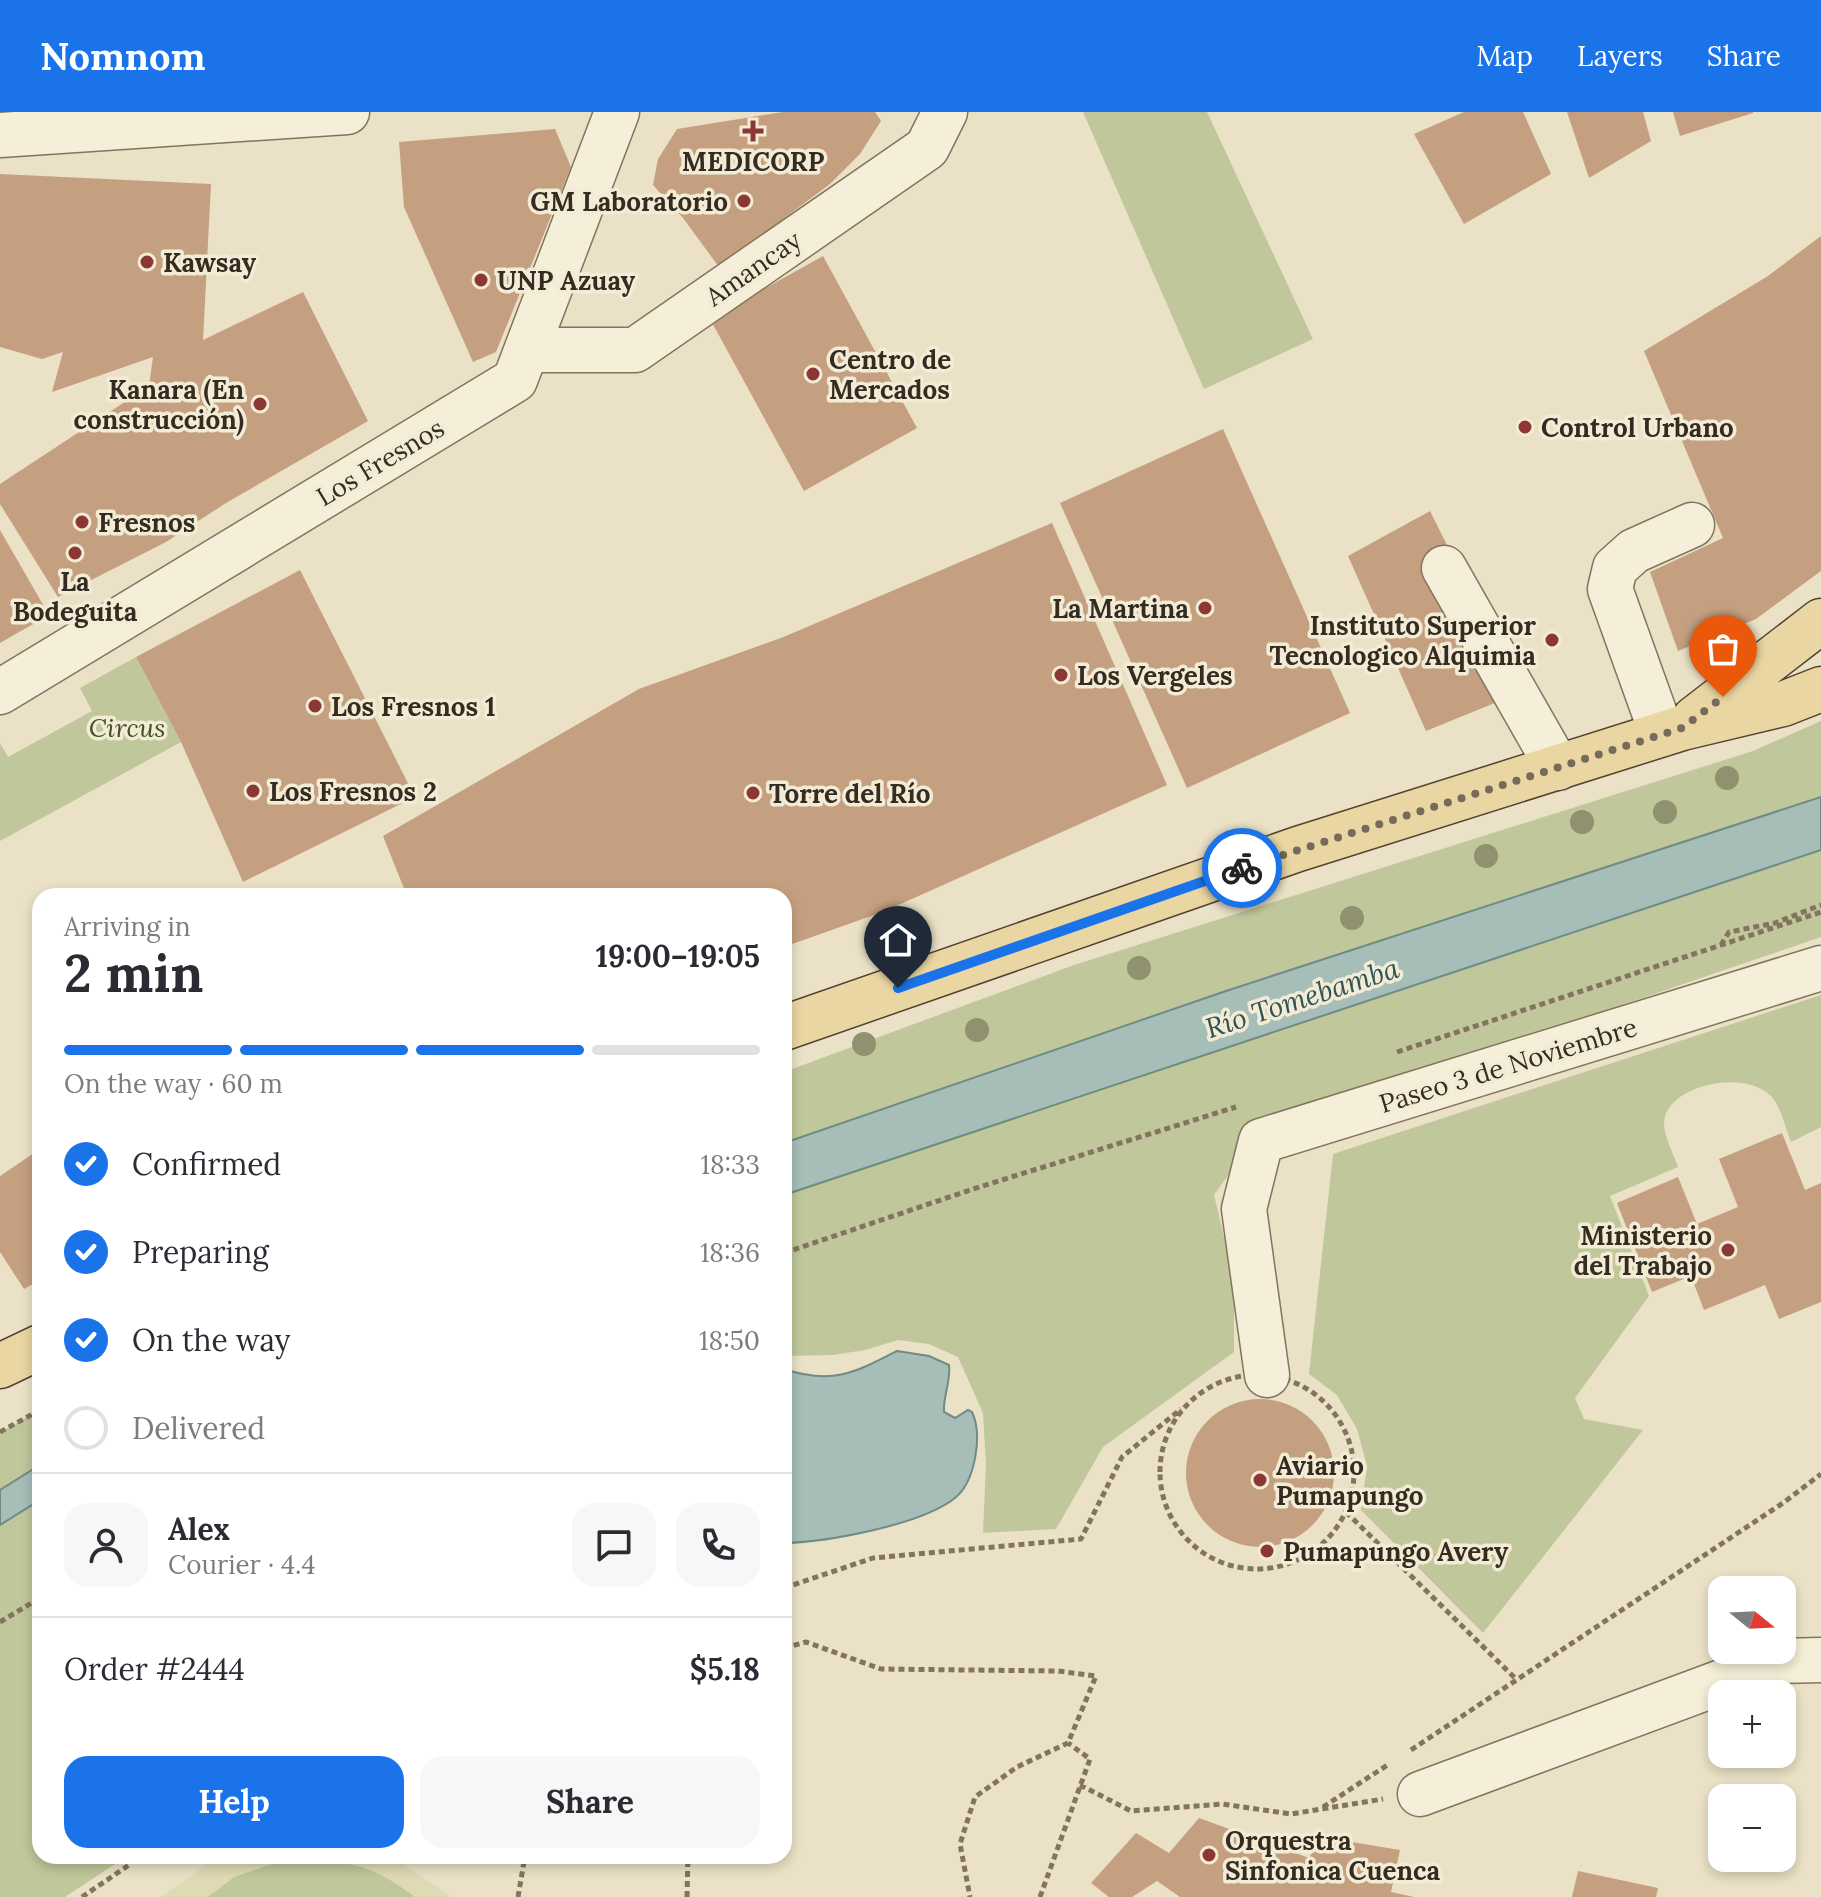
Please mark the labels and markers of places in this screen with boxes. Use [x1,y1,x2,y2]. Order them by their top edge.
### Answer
marker: MEDICORP [742,120,764,142]
place label: MEDICORP [682,145,825,178]
place label: GM Laboratorio [530,185,728,218]
marker: GM Laboratorio [735,192,753,210]
place label: Kawsay [163,246,257,279]
marker: Kawsay [138,253,156,271]
place label: UNP Azuay [497,264,636,297]
marker: UNP Azuay [472,271,490,289]
place label: Centro de Mercados [829,343,951,406]
marker: Centro de Mercados [804,365,822,383]
place label: Kanara (En construcción) [74,373,244,437]
marker: Kanara (En construcción) [251,395,269,413]
place label: Control Urbano [1541,411,1734,444]
marker: Control Urbano [1516,418,1534,436]
place label: Fresnos [98,506,195,539]
marker: Fresnos [73,513,91,531]
marker: La Bodeguita [66,544,84,562]
place label: La Bodeguita [13,565,138,628]
place label: La Martina [1052,592,1189,625]
marker: La Martina [1196,599,1214,617]
place label: Instituto Superior Tecnologico Alquimia [1269,609,1537,672]
pin [1689,615,1757,697]
marker: Instituto Superior Tecnologico Alquimia [1543,631,1561,649]
place label: Los Vergeles [1077,659,1233,692]
marker: Los Vergeles [1052,666,1070,684]
place label: Los Fresnos 1 [331,690,496,723]
marker: Los Fresnos 1 [306,697,324,715]
place label: Los Fresnos 2 [269,775,437,808]
place label: Torre del Río [769,777,930,810]
marker: Los Fresnos 2 [244,782,262,800]
marker: Torre del Río [744,784,762,802]
pin [864,906,932,988]
place label: Ministerio del Trabajo [1574,1219,1712,1282]
marker: Ministerio del Trabajo [1719,1241,1737,1259]
place label: Aviario Pumapungo [1276,1449,1424,1512]
marker: Aviario Pumapungo [1251,1471,1269,1489]
place label: Pumapungo Avery [1283,1535,1509,1568]
marker: Pumapungo Avery [1258,1542,1276,1560]
place label: Orquestra Sinfonica Cuenca [1225,1824,1441,1887]
marker: Orquestra Sinfonica Cuenca [1200,1846,1218,1864]

